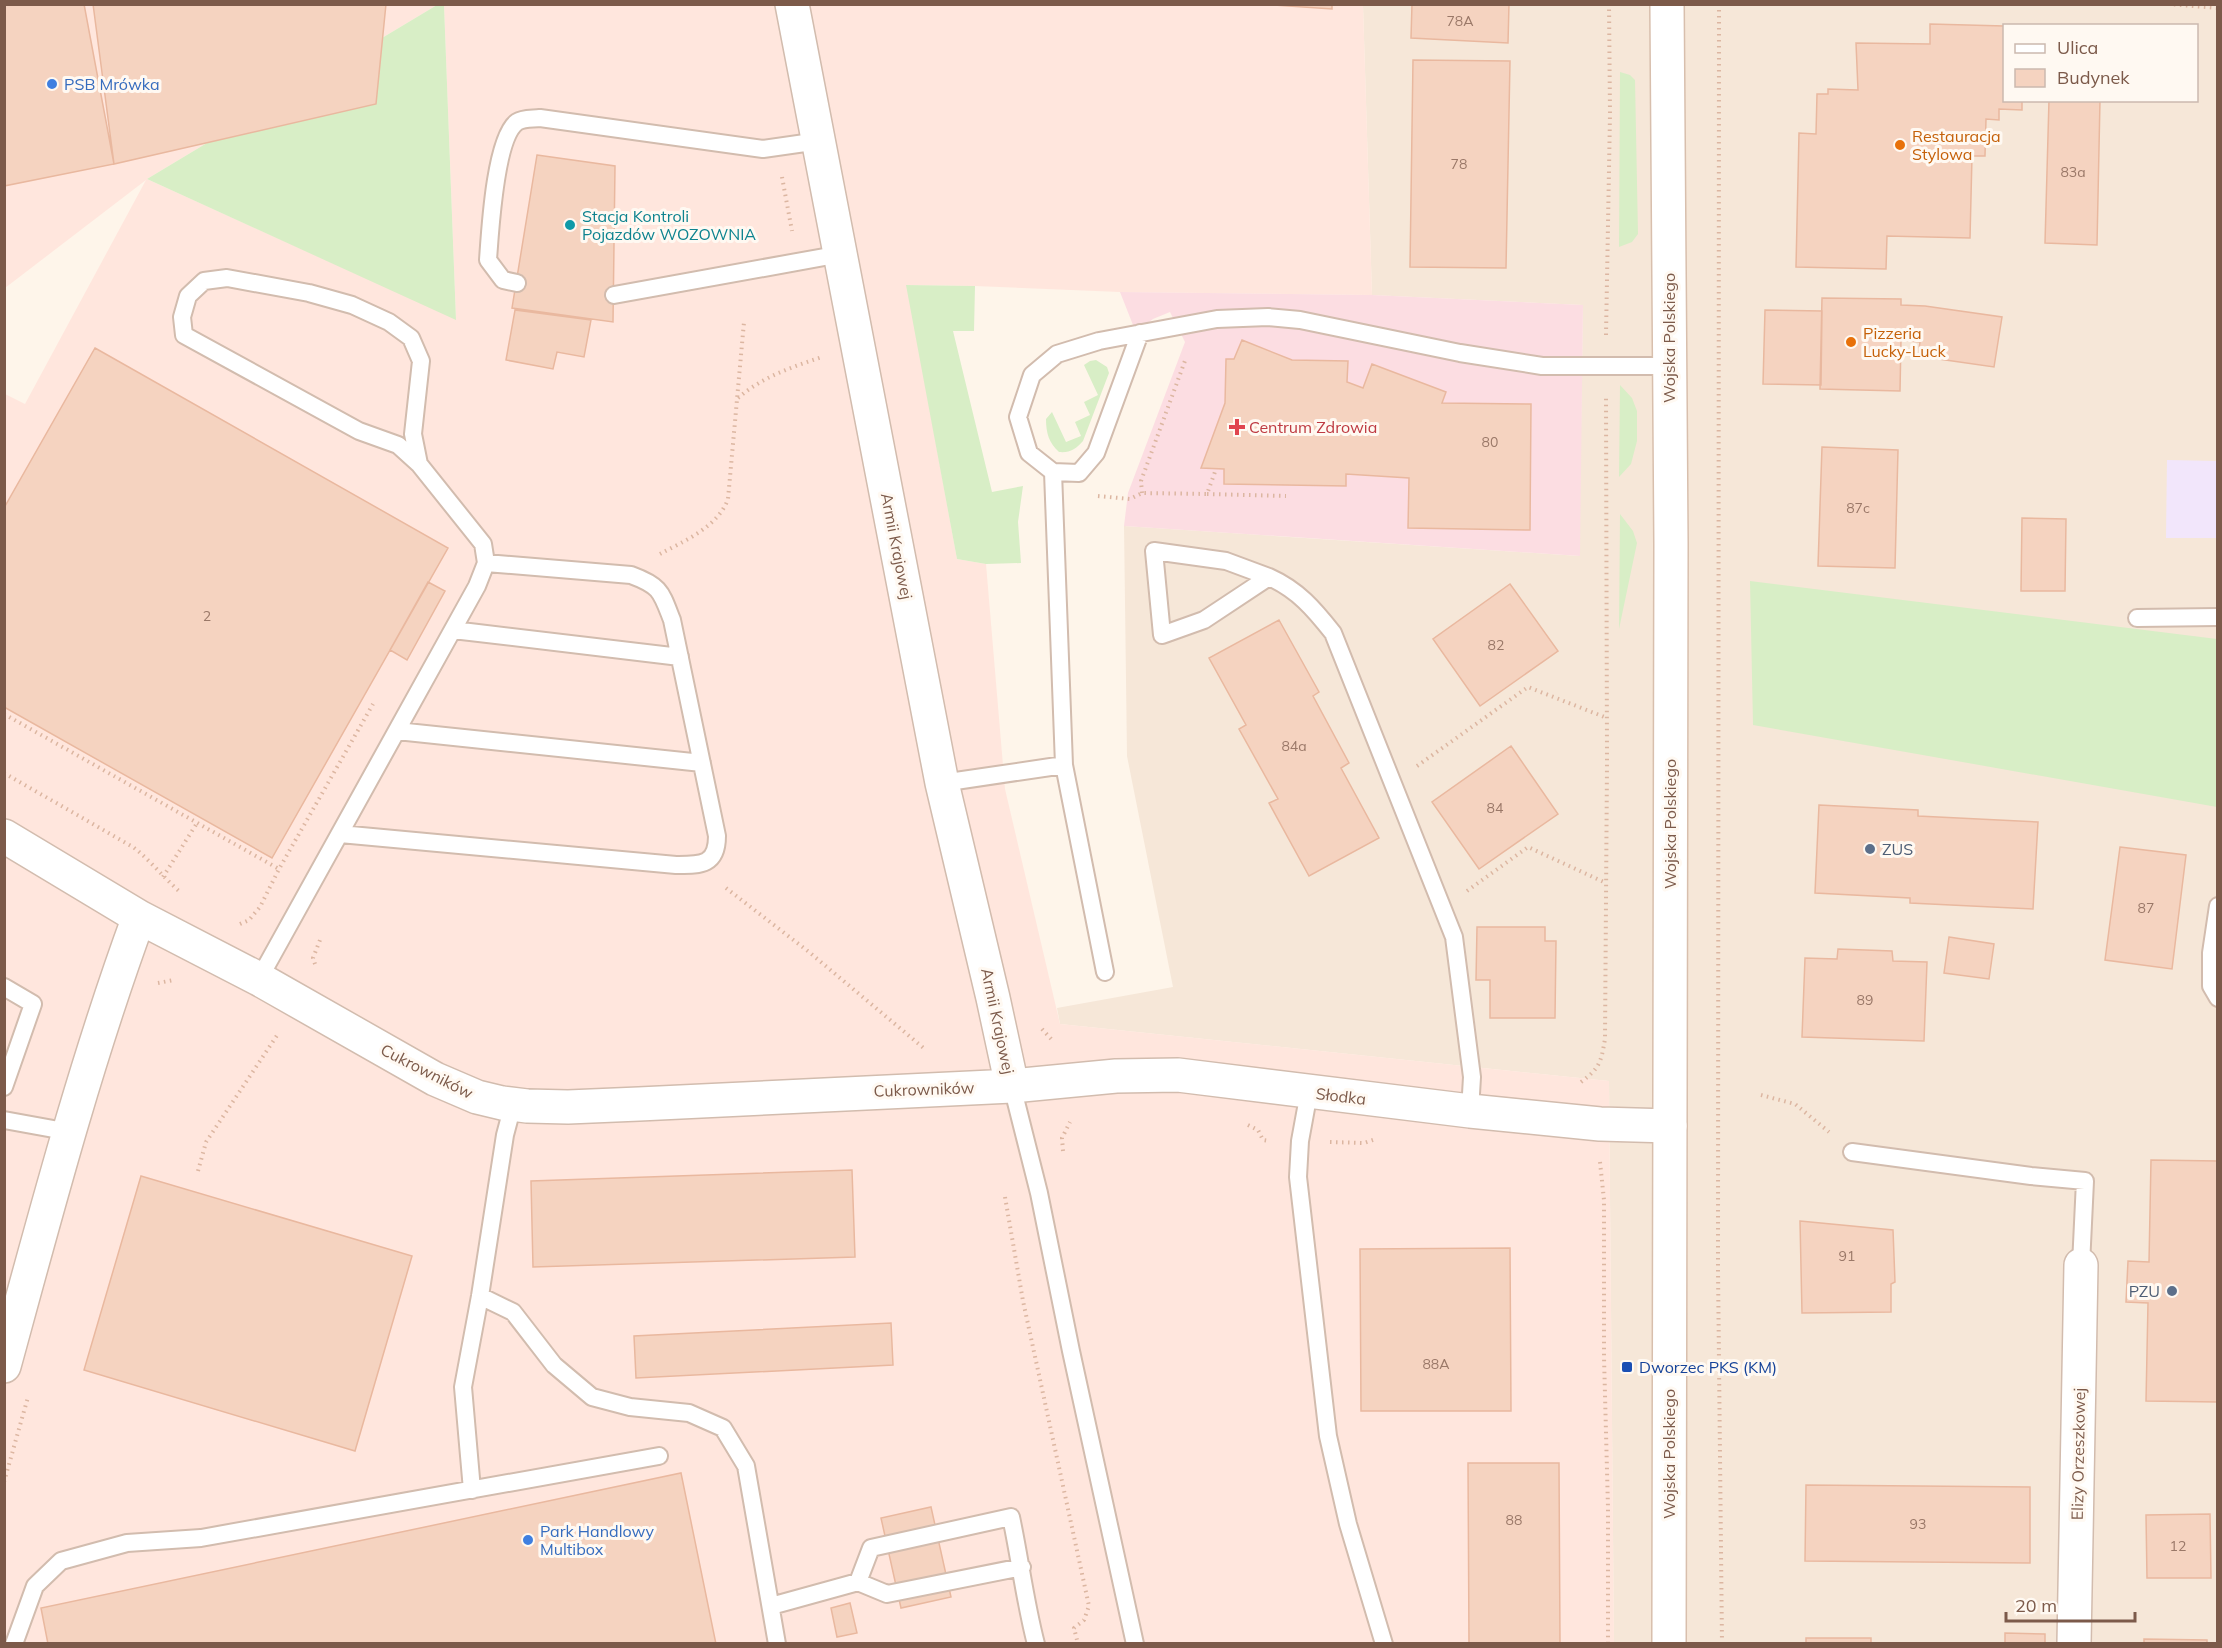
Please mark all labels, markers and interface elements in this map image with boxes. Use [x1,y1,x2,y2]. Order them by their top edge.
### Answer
house number: 78A [1446,12,1474,30]
legend [2003,24,2198,102]
text: Ulica [2057,36,2098,59]
text: Budynek [2057,66,2130,89]
place label: PSB Mrówka [64,74,160,94]
marker: PSB Mrówka [45,77,59,91]
place label: Restauracja Stylowa [1912,126,2001,164]
marker: Restauracja Stylowa [1893,138,1907,152]
house number: 78 [1451,155,1467,173]
house number: 83a [2060,163,2086,181]
place label: Stacja Kontroli Pojazdów WOZOWNIA [582,206,756,244]
marker: Stacja Kontroli Pojazdów WOZOWNIA [563,218,577,232]
street label: Wojska Polskiego [1659,273,1679,403]
place label: Pizzeria Lucky-Luck [1863,323,1946,361]
marker: Pizzeria Lucky-Luck [1844,335,1858,349]
place label: Centrum Zdrowia [1249,417,1377,437]
marker: Centrum Zdrowia [1230,420,1244,434]
house number: 80 [1482,433,1498,451]
street label: Armii Krajowej [877,491,917,601]
house number: 87c [1846,499,1870,517]
house number: 2 [203,607,211,625]
house number: 82 [1488,636,1504,654]
house number: 84a [1281,737,1307,755]
street label: Wojska Polskiego [1660,759,1680,889]
house number: 84 [1487,799,1504,817]
place label: ZUS [1882,839,1913,859]
marker: ZUS [1863,842,1877,856]
house number: 87 [2138,899,2154,917]
street label: Armii Krajowej [977,966,1019,1076]
house number: 89 [1857,991,1873,1009]
street label: Cukrowników [377,1039,477,1103]
street label: Cukrowników [873,1077,975,1101]
street label: Słodka [1315,1083,1367,1109]
house number: 91 [1839,1247,1855,1265]
place label: PZU [2129,1281,2160,1301]
marker: PZU [2165,1284,2179,1298]
house number: 88A [1422,1355,1450,1373]
place label: Dworzec PKS (KM) [1639,1357,1777,1377]
marker: Dworzec PKS (KM) [1620,1360,1634,1374]
street label: Elizy Orzeszkowej [2067,1388,2089,1520]
street label: Wojska Polskiego [1659,1389,1679,1519]
house number: 88 [1506,1511,1522,1529]
house number: 93 [1910,1515,1926,1533]
place label: Park Handlowy Multibox [540,1521,655,1559]
marker: Park Handlowy Multibox [521,1533,535,1547]
house number: 12 [2170,1537,2186,1555]
scale bar [2006,1585,2135,1623]
text: 20 m [2015,1594,2057,1617]

